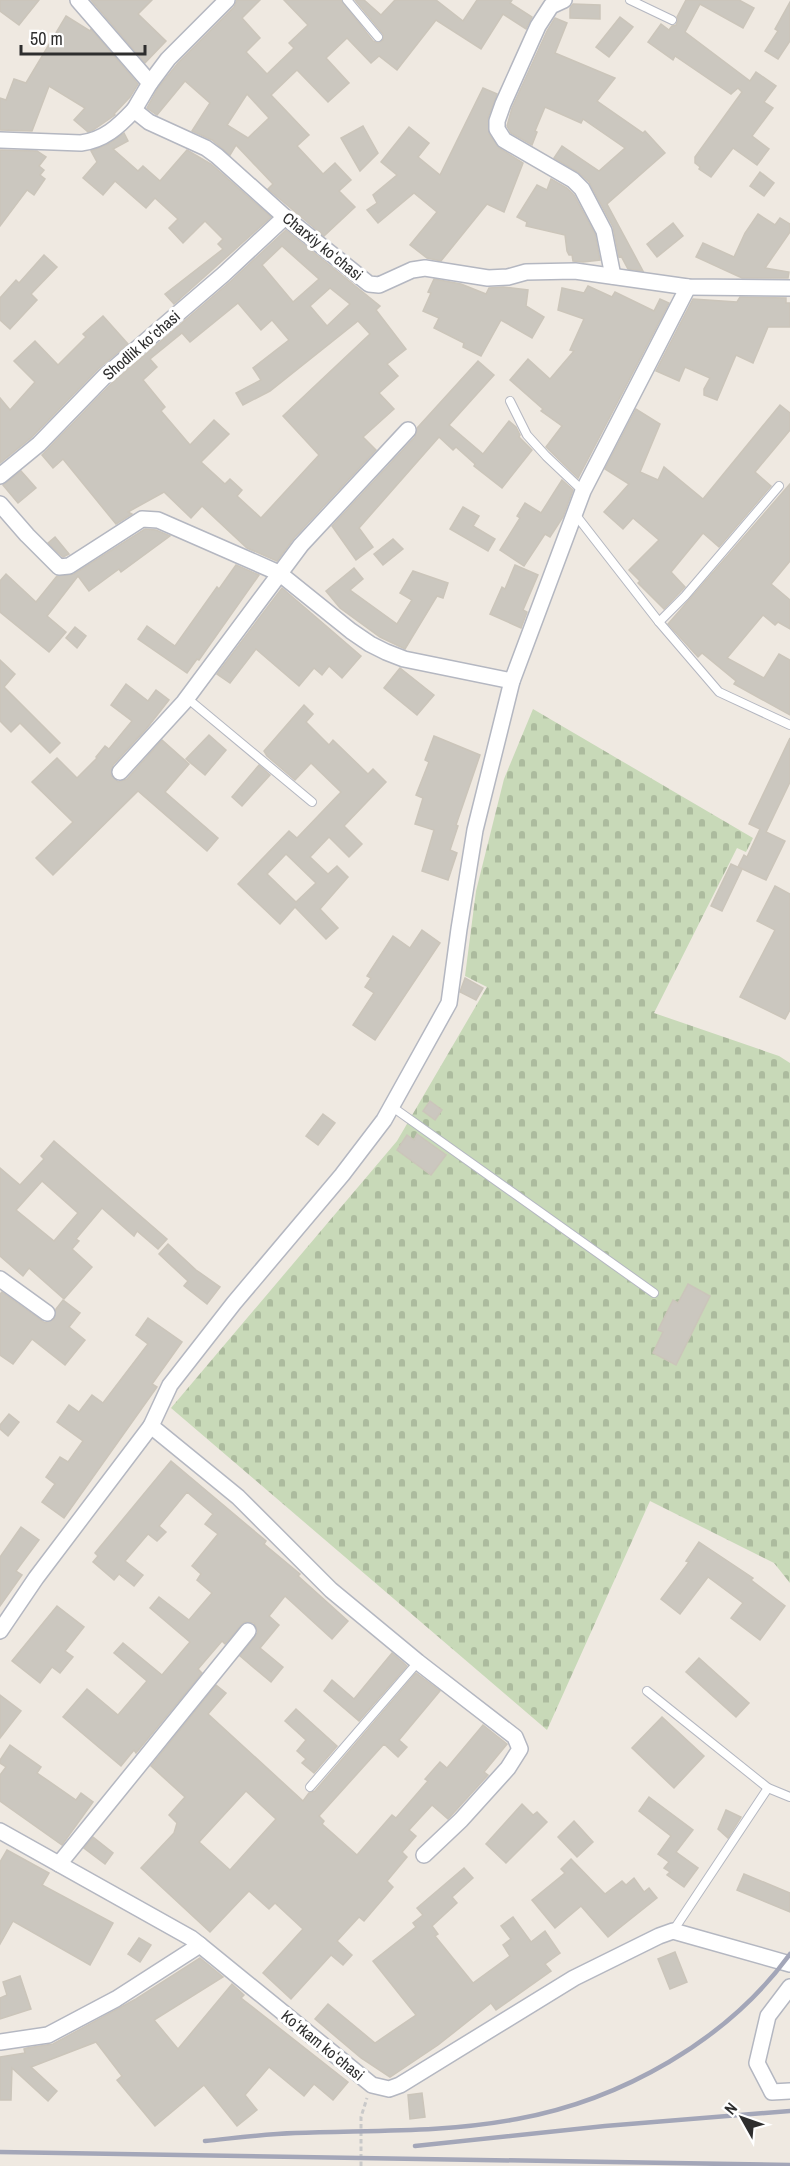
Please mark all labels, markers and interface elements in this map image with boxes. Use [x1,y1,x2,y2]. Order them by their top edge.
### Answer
scale bar [21,18,146,56]
text: 50 m [30,26,63,51]
street label: Charxiy koʻchasi [278,207,368,285]
street label: Shodlik koʻchasi [97,305,185,385]
street label: Koʻrkam koʻchasi [277,2005,369,2085]
north arrow [712,2088,772,2148]
text: N [719,2098,742,2119]

